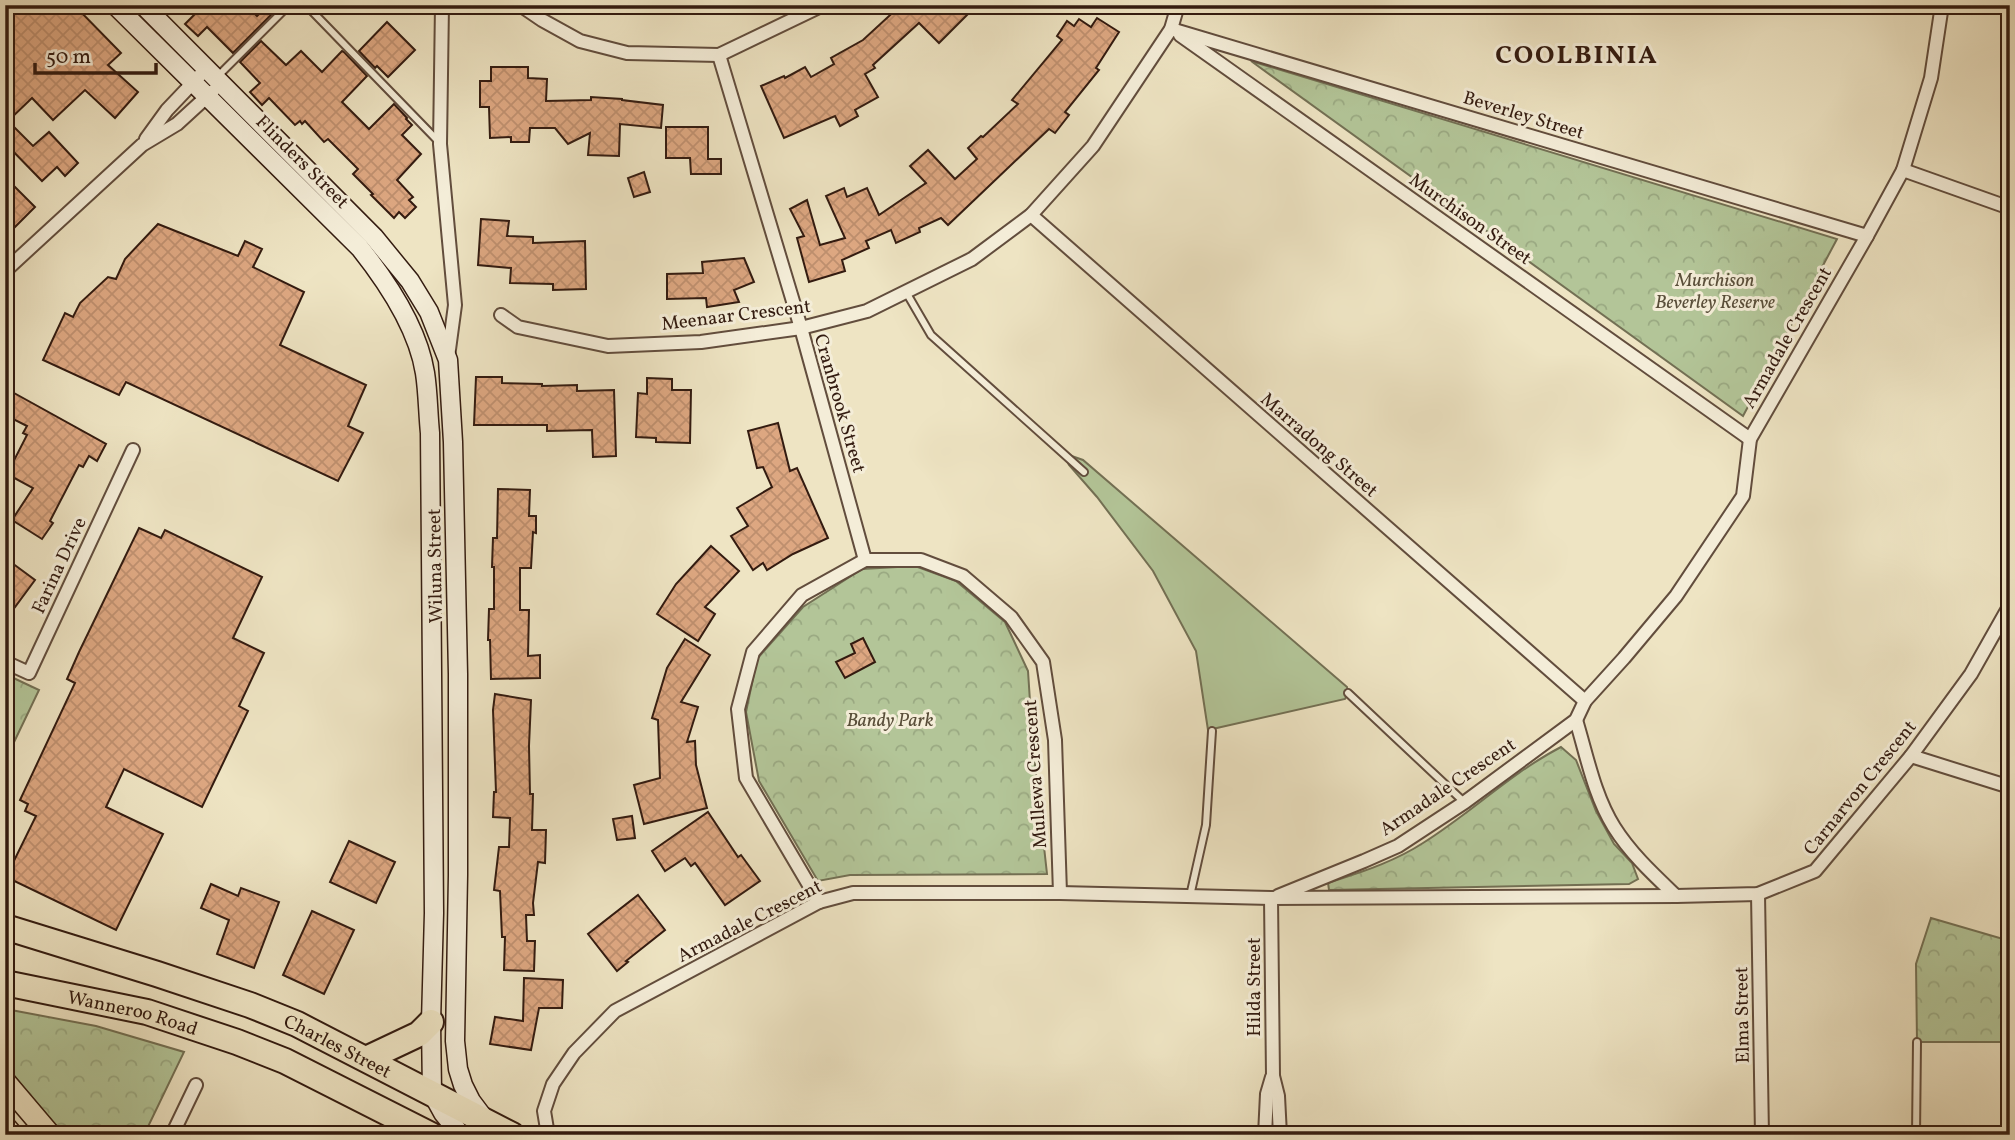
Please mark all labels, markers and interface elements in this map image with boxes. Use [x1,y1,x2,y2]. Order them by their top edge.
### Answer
scale bar [35,32,156,76]
district label: COOLBINIA [1495,38,1659,74]
text: 50 m [46,43,91,72]
street label: Beverley Street [1460,85,1587,147]
street label: Flinders Street [249,110,354,215]
street label: Murchison Street [1403,168,1537,272]
street label: Armadale Crescent [1737,262,1839,413]
park label: Murchison Beverley Reserve [1655,268,1775,316]
street label: Meenaar Crescent [660,294,813,338]
street label: Cranbrook Street [807,331,871,476]
street label: Marradong Street [1254,387,1383,504]
street label: Wiluna Street [422,508,450,624]
street label: Farina Drive [26,513,94,618]
street label: Mullewa Crescent [1018,698,1054,849]
park label: Bandy Park [846,708,934,734]
street label: Carnarvon Crescent [1798,715,1923,861]
street label: Armadale Crescent [1375,732,1522,843]
street label: Armadale Crescent [673,874,827,970]
street label: Hilda Street [1242,937,1268,1037]
street label: Elma Street [1729,966,1757,1064]
street label: Wanneroo Road [65,985,201,1043]
street label: Charles Street [280,1009,396,1086]

